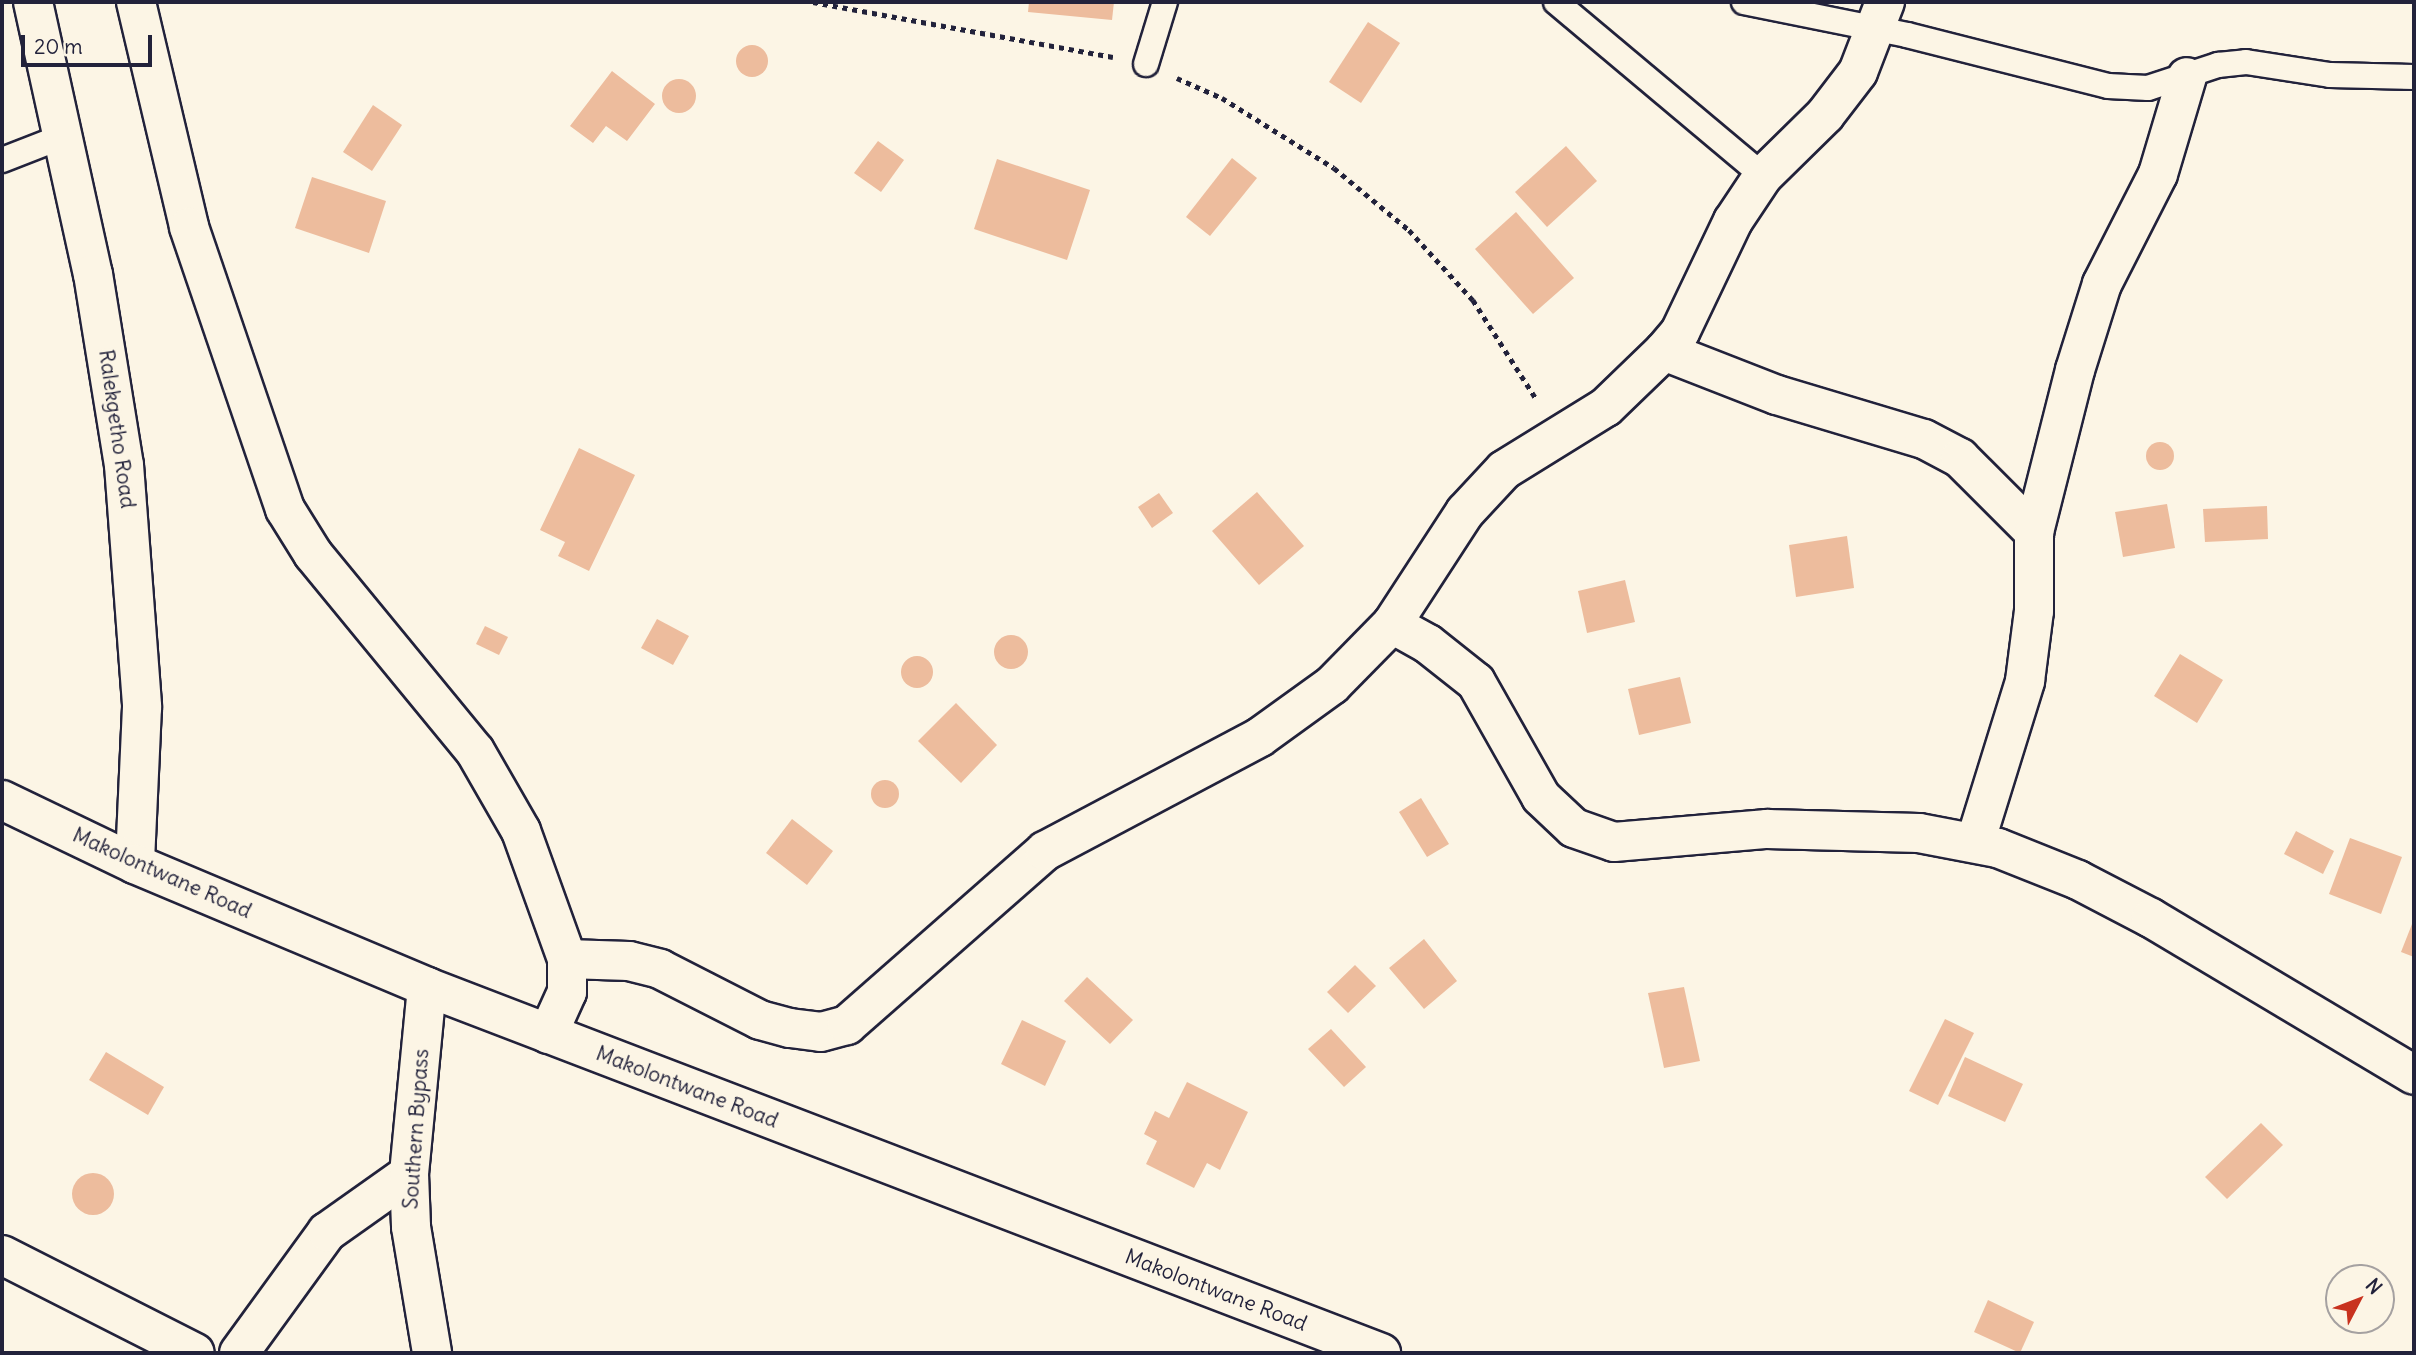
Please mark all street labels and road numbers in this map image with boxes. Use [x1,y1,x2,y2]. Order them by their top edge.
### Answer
street label: Ralekgetho Road [93,348,141,510]
street label: Makolontwane Road [69,822,255,924]
street label: Makolontwane Road [592,1041,782,1133]
street label: Southern Bypass [398,1048,434,1210]
street label: Makolontwane Road [1121,1244,1311,1336]

